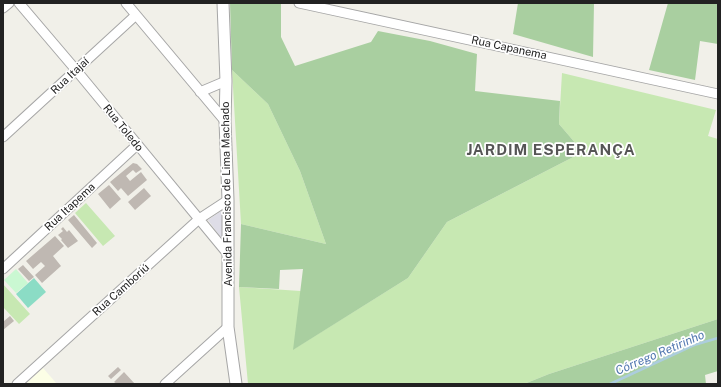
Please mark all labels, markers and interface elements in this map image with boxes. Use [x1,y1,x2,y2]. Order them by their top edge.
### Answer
street label: Rua Capanema [470,34,548,62]
street label: Rua Itajaí [48,55,92,97]
street label: Avenida Francisco de Lima Machado [219,101,235,287]
street label: Rua Toledo [100,102,146,154]
district label: JARDIM ESPERANÇA [466,141,636,159]
street label: Rua Itapema [42,180,98,234]
street label: Rua Camboriú [90,261,152,319]
water label: Córrego Retirinho [613,328,707,378]

